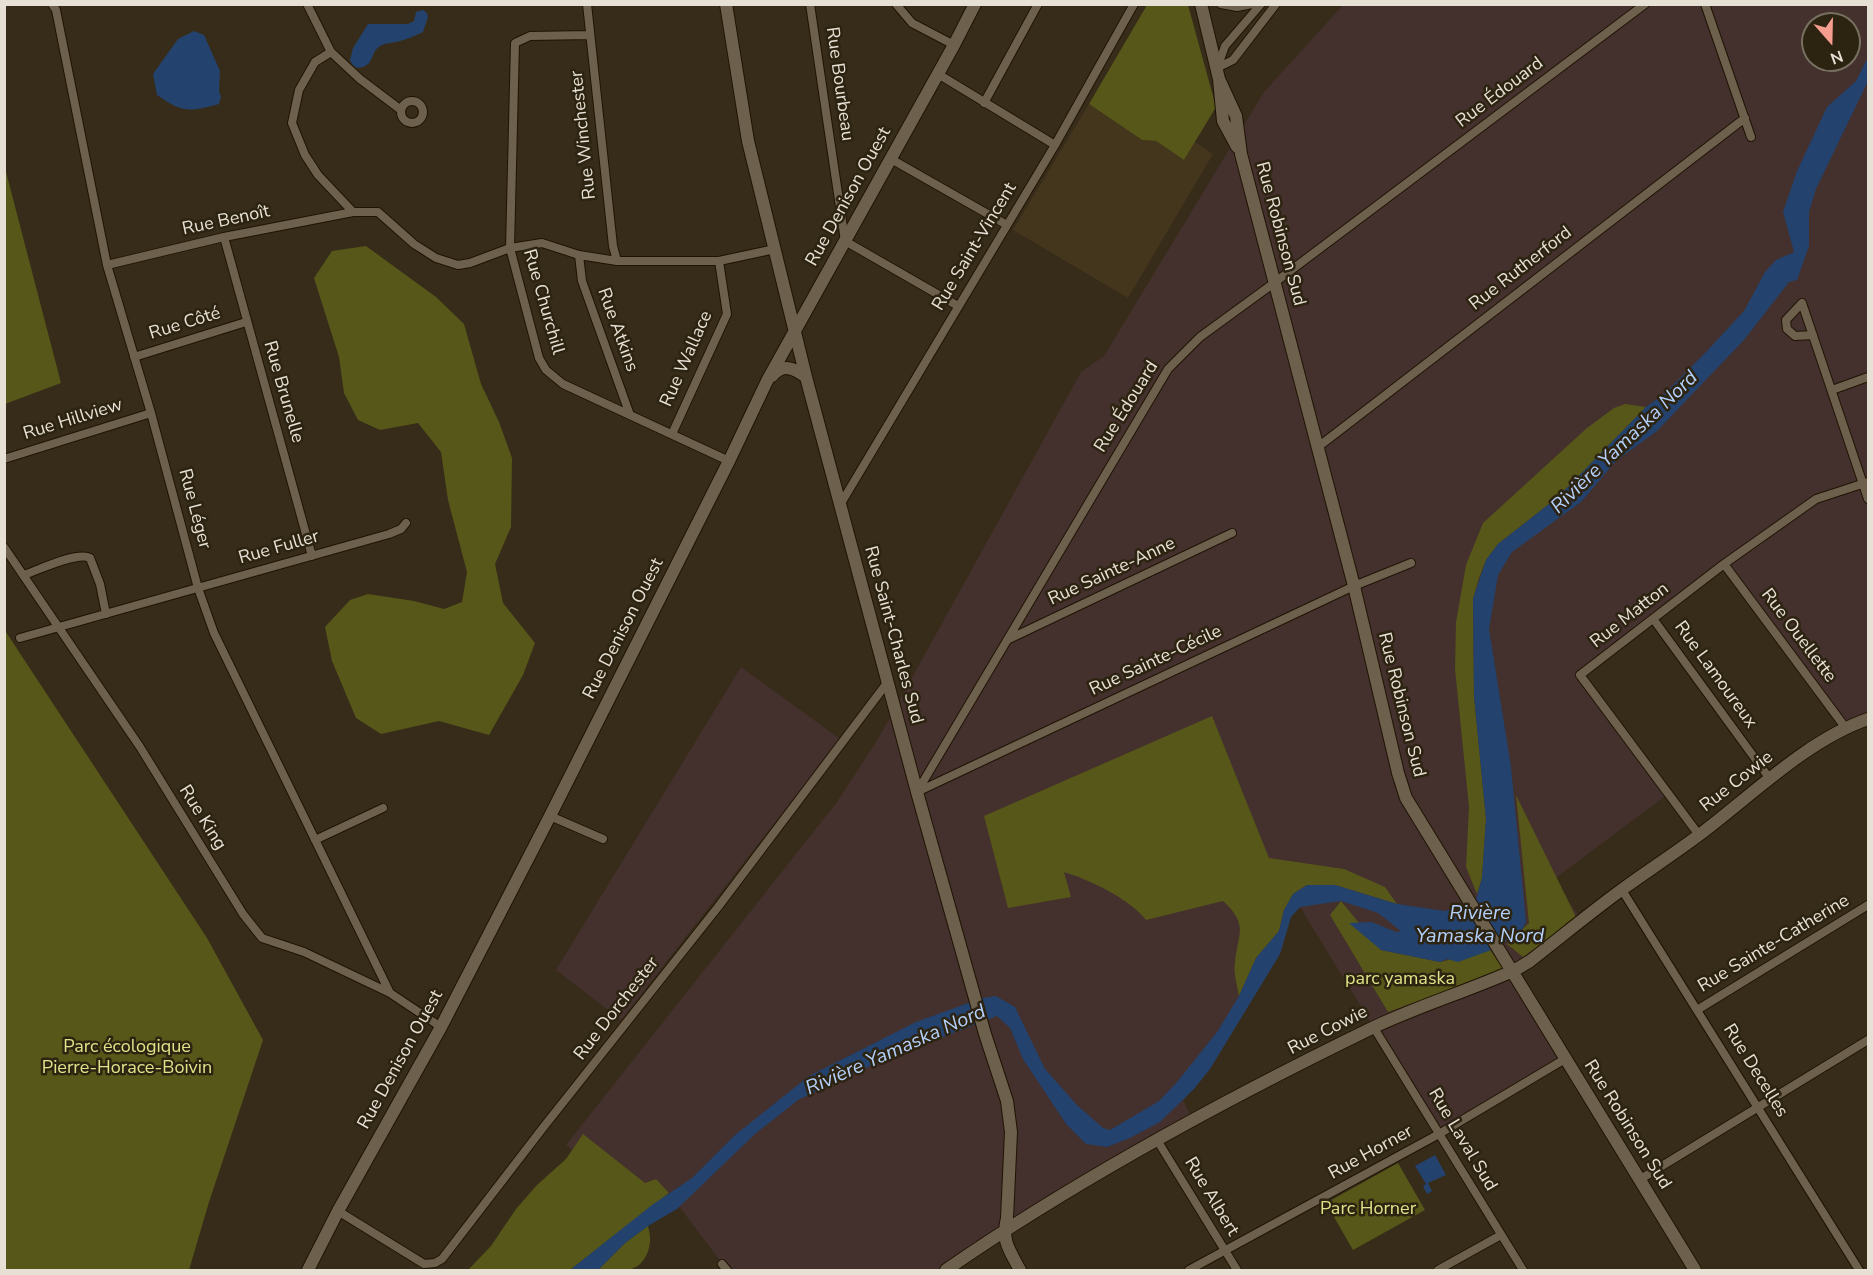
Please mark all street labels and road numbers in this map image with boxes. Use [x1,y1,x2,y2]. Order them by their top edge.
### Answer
street label: Rue Bourbeau [820,26,858,142]
street label: Rue Édouard [1452,53,1548,133]
street label: Rue Winchester [566,69,602,201]
street label: Rue Denison Ouest [802,124,896,270]
street label: Rue Robinson Sud [1250,160,1310,308]
street label: Rue Saint-Vincent [928,179,1022,315]
street label: Rue Benoît [180,201,272,241]
street label: Rue Rutherford [1465,222,1577,316]
street label: Rue Churchill [518,247,568,357]
street label: Rue Atkins [592,285,642,375]
street label: Rue Côté [147,303,223,345]
street label: Rue Wallace [656,308,718,410]
street label: Rue Brunelle [258,339,308,445]
street label: Rue Édouard [1090,357,1164,457]
street label: Rue Hillview [21,395,125,445]
street label: Rue Léger [173,467,215,551]
street label: Rue Fuller [236,526,322,570]
street label: Rue Sainte-Anne [1045,533,1179,611]
street label: Rue Saint-Charles Sud [859,544,927,726]
street label: Rue Denison Ouest [579,555,669,703]
street label: Rue Matton [1586,579,1674,653]
street label: Rue Ouellette [1756,585,1840,687]
street label: Rue Lamoureux [1669,617,1761,733]
street label: Rue Sainte-Cécile [1086,621,1226,701]
street label: Rue Robinson Sud [1373,630,1429,780]
street label: Rue Cowie [1696,747,1778,817]
street label: Rue King [174,782,230,854]
street label: Rue Sainte-Catherine [1694,890,1854,998]
street label: Rue Dorchester [570,953,664,1065]
street label: Rue Denison Ouest [354,987,448,1133]
street label: Rue Cowie [1285,1002,1371,1060]
street label: Rue Decelles [1718,1020,1792,1122]
street label: Rue Robinson Sud [1579,1056,1675,1194]
street label: Rue Laval Sud [1423,1085,1501,1195]
street label: Rue Horner [1325,1121,1417,1185]
street label: Rue Albert [1179,1154,1243,1240]

